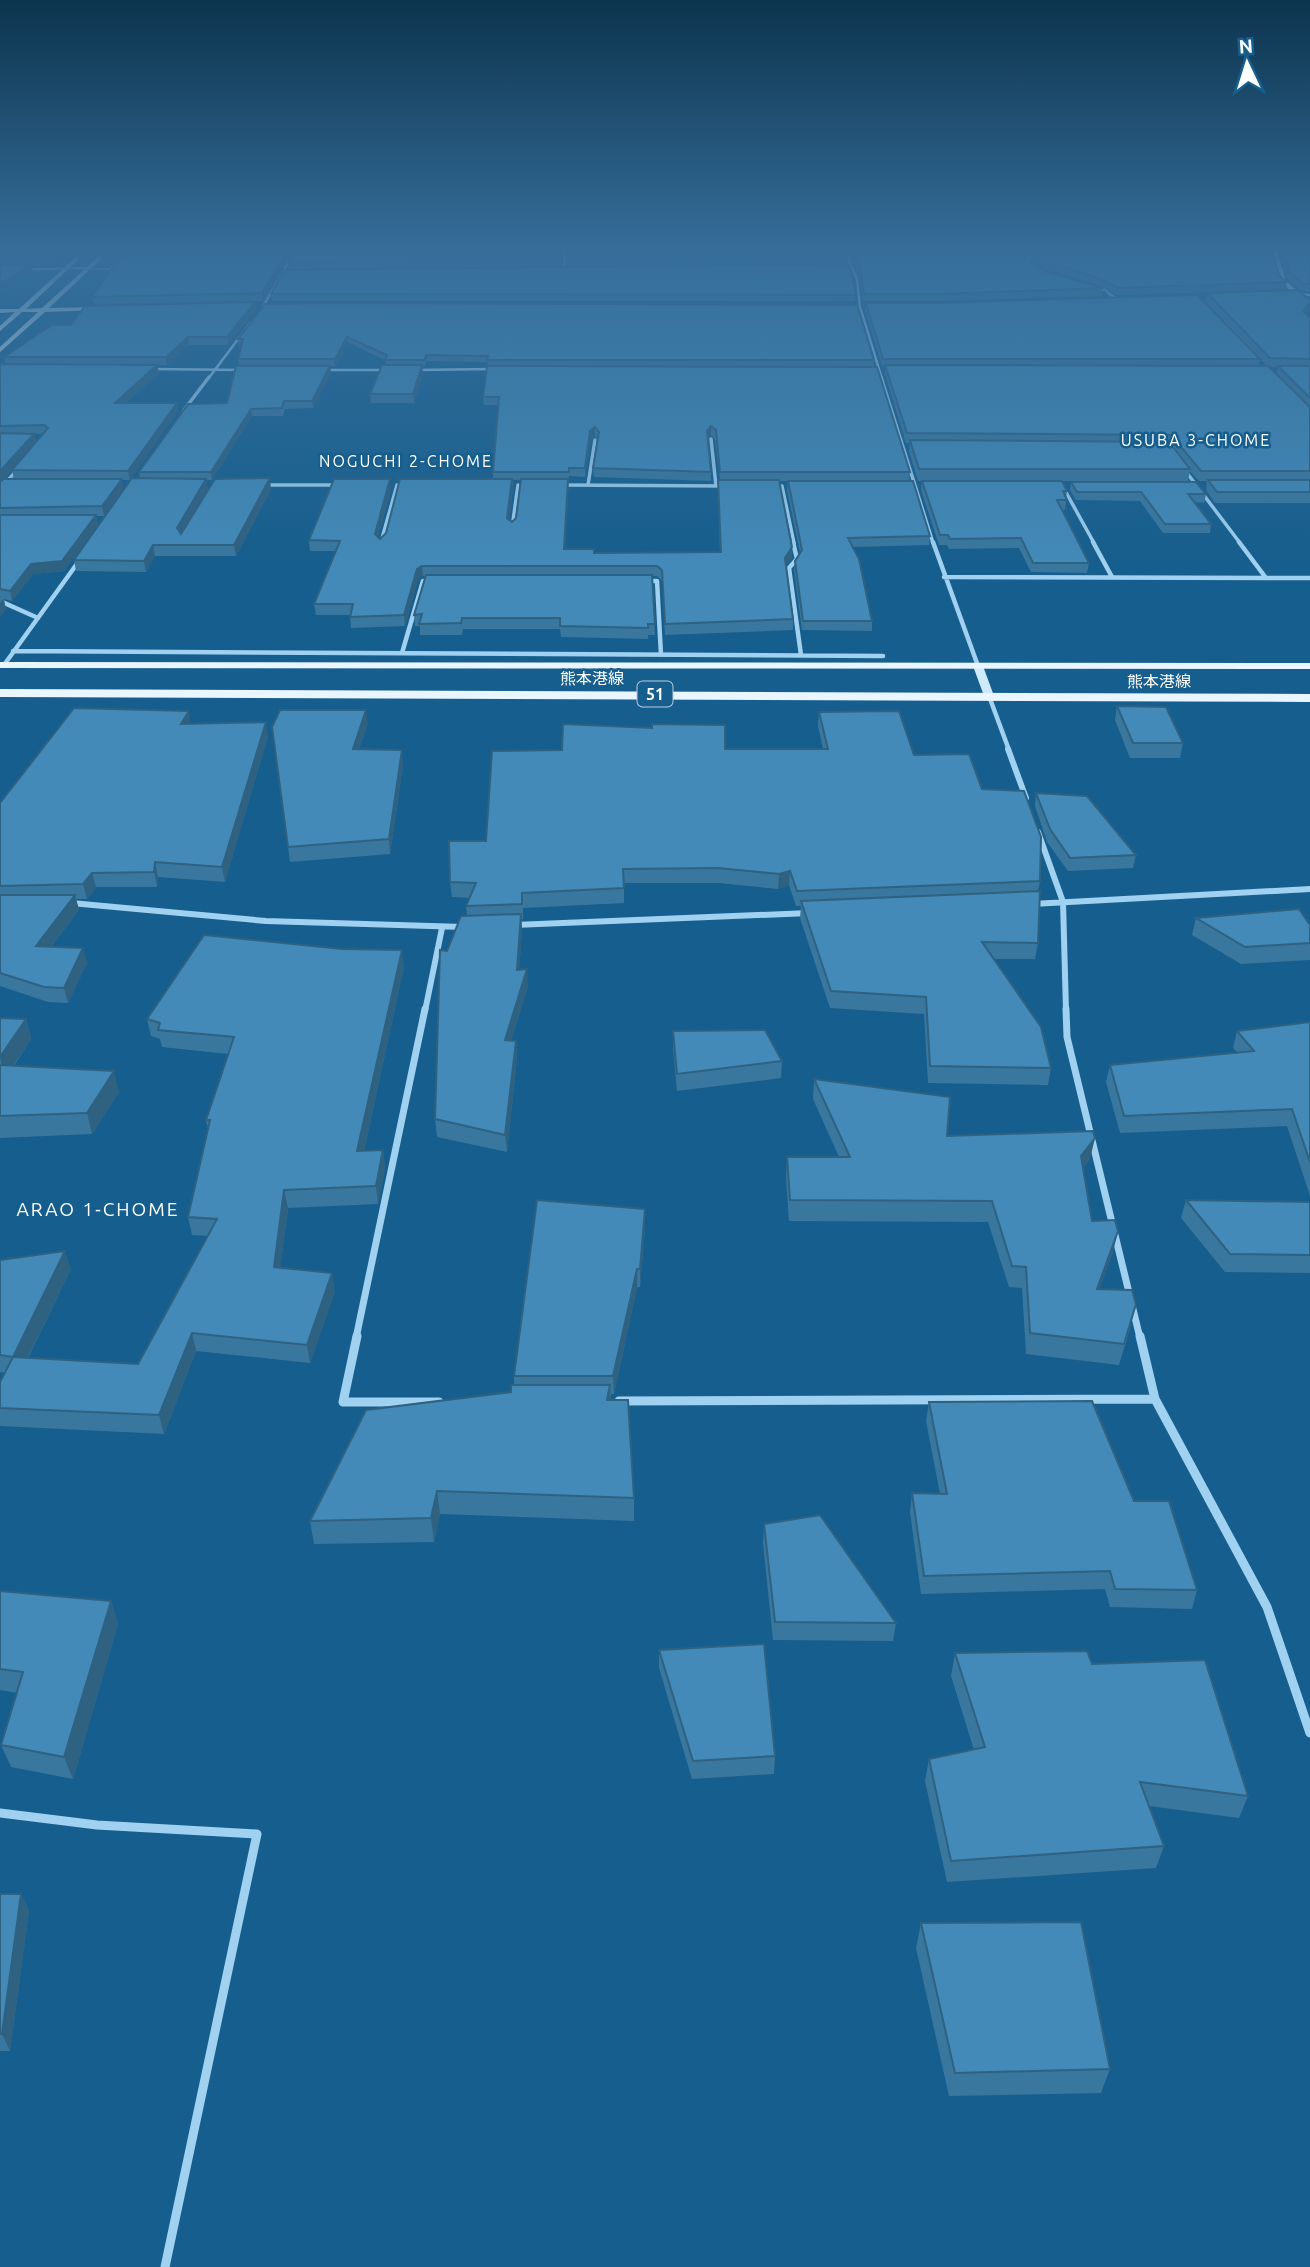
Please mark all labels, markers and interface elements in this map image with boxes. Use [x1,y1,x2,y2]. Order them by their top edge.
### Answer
north arrow [1212,28,1282,98]
text: N [1238,35,1254,58]
district label: USUBA 3-CHOME [1121,431,1271,449]
district label: NOGUCHI 2-CHOME [319,452,493,470]
street label: 熊本港線 [560,669,624,687]
street label: 熊本港線 [1127,672,1191,690]
road number: 51 [638,681,672,706]
district label: ARAO 1-CHOME [16,1198,180,1220]

